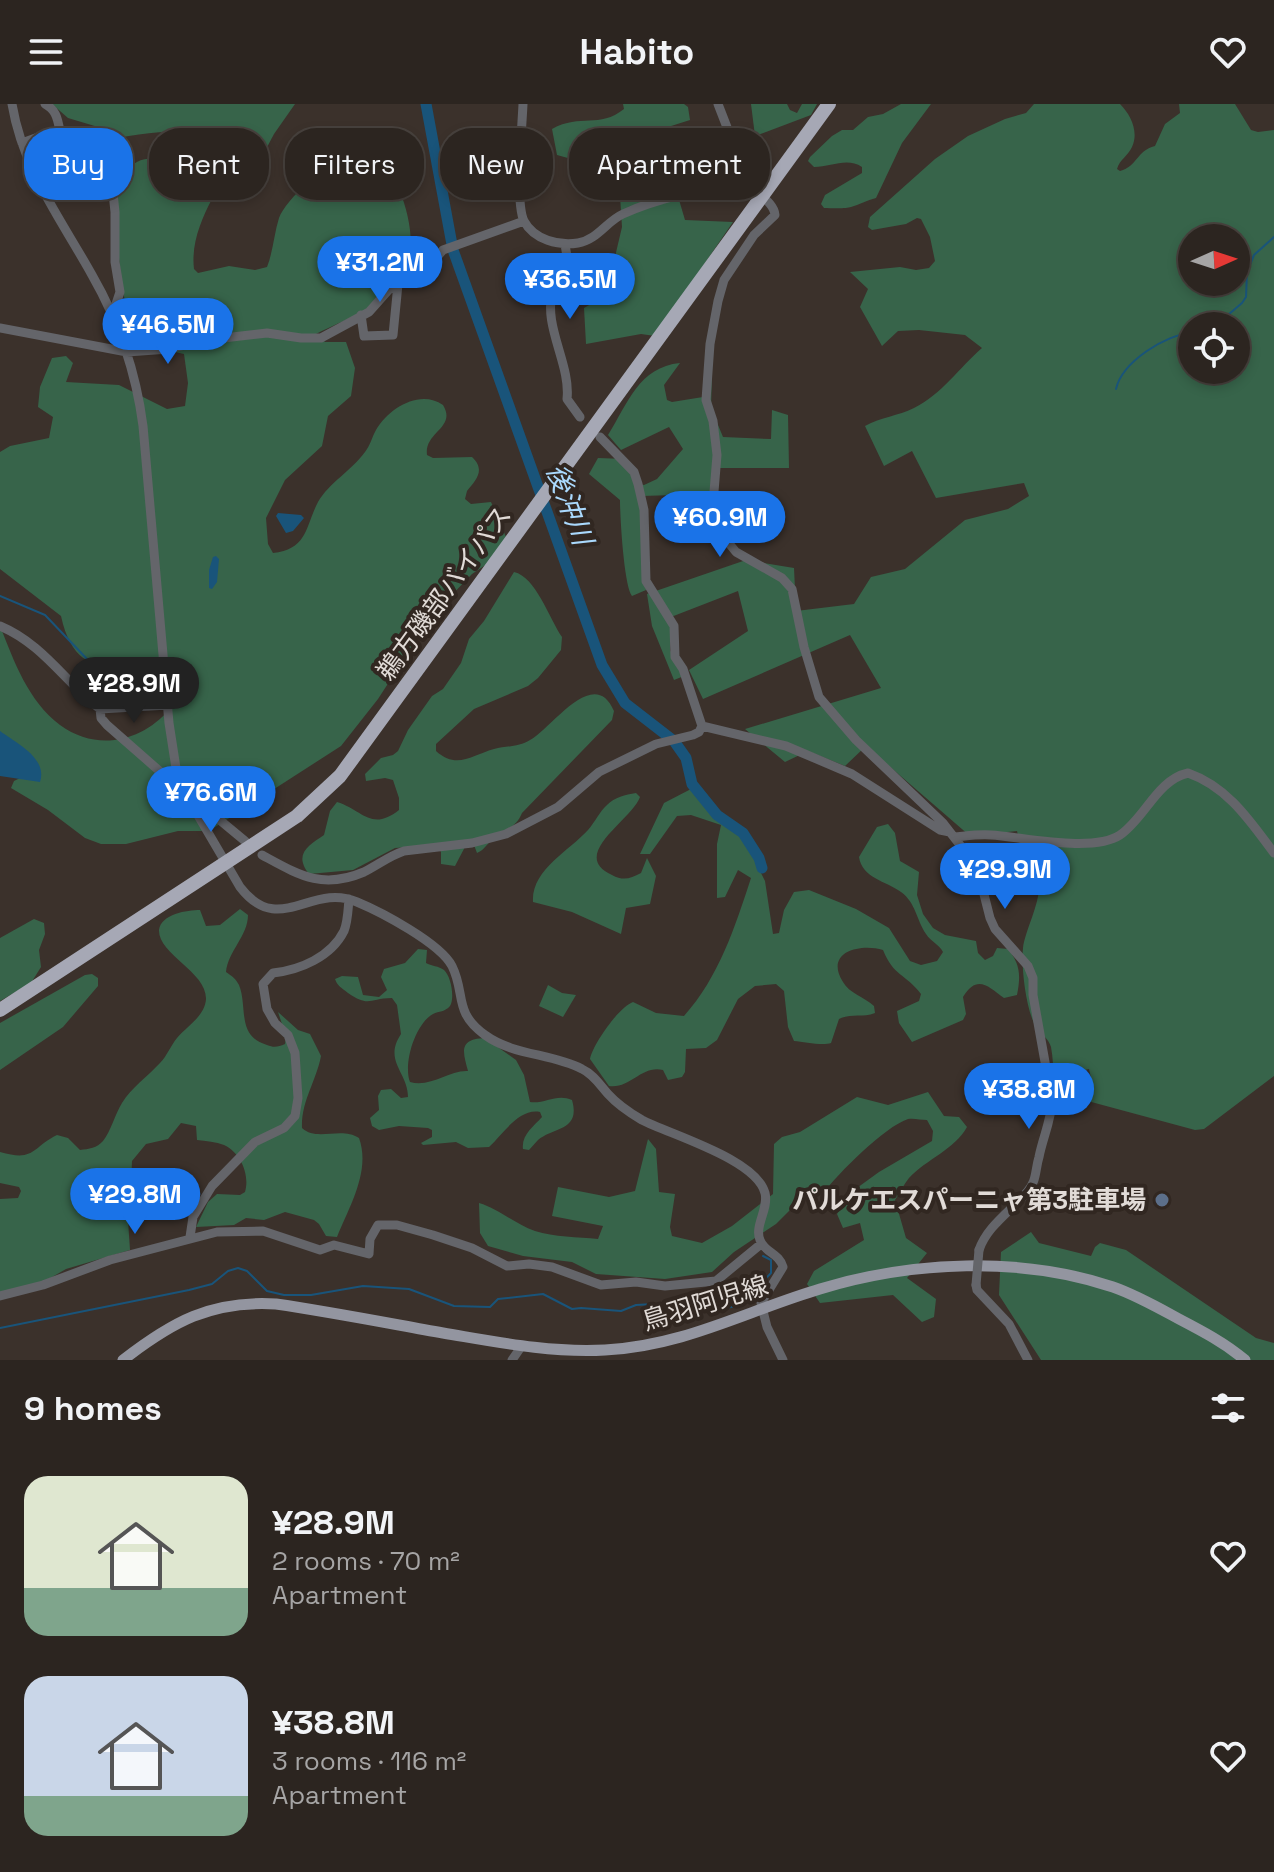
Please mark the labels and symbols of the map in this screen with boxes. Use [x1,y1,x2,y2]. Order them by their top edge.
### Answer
north arrow [1178,224,1250,296]
pin: ¥31.2M [315,236,445,304]
pin: ¥36.5M [505,253,635,321]
pin: ¥46.5M [103,298,233,366]
water label: 後沖川 [539,458,602,552]
pin: ¥60.9M [655,491,785,559]
street label: 鵜方磯部バイパス [369,499,519,687]
pin: ¥28.9M [69,657,199,725]
pin: ¥76.6M [146,766,276,834]
pin: ¥29.9M [940,843,1070,911]
pin: ¥38.8M [964,1063,1094,1131]
pin: ¥29.8M [70,1168,200,1236]
place label: パルケエスパーニャ第3駐車場 [792,1183,1146,1217]
marker: パルケエスパーニャ第3駐車場 [1153,1191,1171,1209]
street label: 鳥羽阿児線 [638,1268,772,1338]

